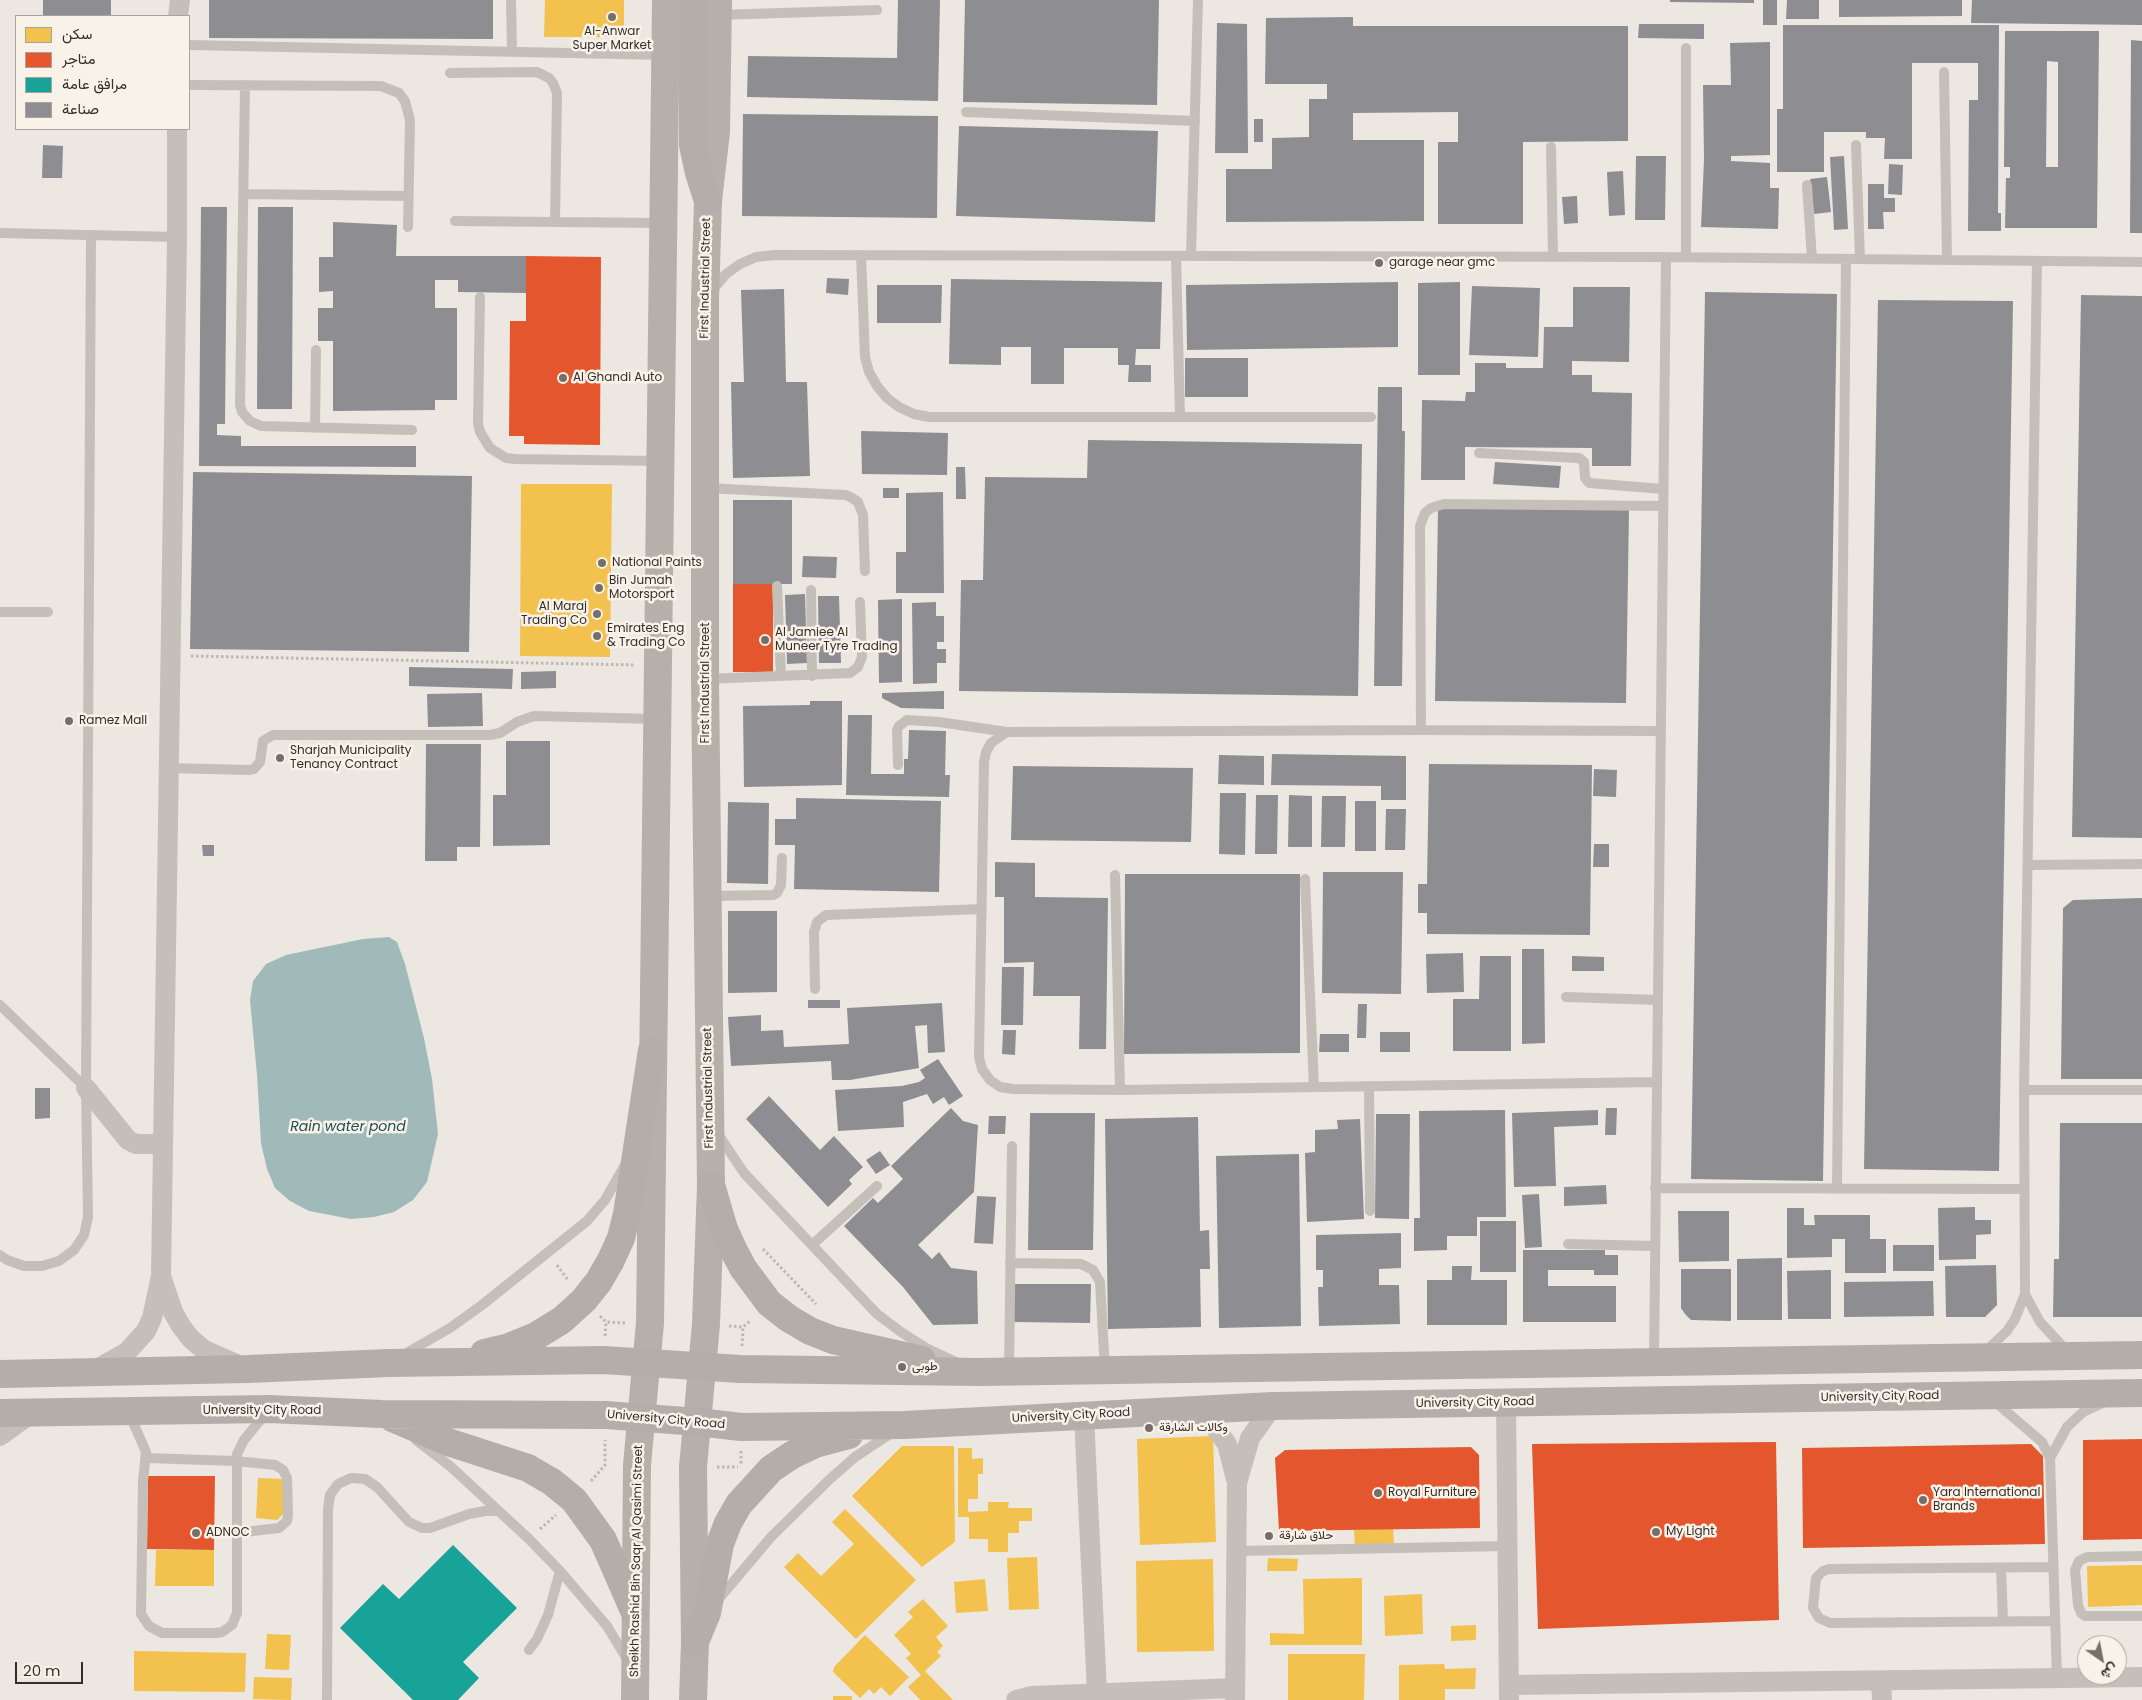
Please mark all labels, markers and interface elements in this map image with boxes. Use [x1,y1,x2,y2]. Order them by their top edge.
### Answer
marker: Al-Anwar Super Market [606,11,618,23]
legend [15,15,190,130]
text: سكن [62,23,92,44]
place label: Al-Anwar Super Market [573,25,651,53]
text: متاجر [62,48,96,69]
text: مرافق عامة [62,73,127,94]
text: صناعة [62,98,99,119]
street label: First Industrial Street [698,217,714,339]
place label: garage near gmc [1389,256,1495,270]
marker: garage near gmc [1373,257,1385,269]
place label: Al Ghandi Auto [573,371,662,385]
marker: Al Ghandi Auto [557,372,569,384]
place label: National Paints [612,556,702,570]
marker: National Paints [596,557,608,569]
place label: Bin Jumah Motorsport [609,574,674,602]
marker: Bin Jumah Motorsport [593,582,605,594]
place label: Al Maraj Trading Co [521,600,587,628]
marker: Al Maraj Trading Co [591,608,603,620]
place label: Emirates Eng & Trading Co [607,622,685,650]
street label: First Industrial Street [699,622,713,744]
place label: Al Jamiee Al Muneer Tyre Trading [775,626,898,654]
marker: Emirates Eng & Trading Co [591,630,603,642]
marker: Al Jamiee Al Muneer Tyre Trading [759,634,771,646]
place label: Ramez Mall [79,714,147,728]
marker: Ramez Mall [63,715,75,727]
place label: Sharjah Municipality Tenancy Contract [290,744,411,772]
marker: Sharjah Municipality Tenancy Contract [274,752,286,764]
street label: First Industrial Street [701,1027,717,1149]
water label: Rain water pond [290,1119,406,1135]
place label: طوبى [912,1360,938,1374]
marker: طوبى [896,1361,908,1373]
street label: University City Road [1821,1389,1939,1405]
street label: University City Road [1416,1395,1534,1411]
street label: University City Road [203,1404,321,1418]
street label: University City Road [1011,1406,1131,1426]
street label: University City Road [606,1408,726,1432]
place label: وكالات الشارقة [1159,1421,1228,1435]
marker: وكالات الشارقة [1143,1422,1155,1434]
street label: Sheikh Rashid Bin Saqr Al Qasimi Street [628,1445,646,1677]
place label: Royal Furniture [1388,1486,1477,1500]
place label: Yara International Brands [1933,1486,2040,1514]
marker: Royal Furniture [1372,1487,1384,1499]
marker: Yara International Brands [1917,1494,1929,1506]
place label: My Light [1666,1525,1715,1539]
place label: ADNOC [206,1526,250,1540]
marker: My Light [1650,1526,1662,1538]
marker: ADNOC [190,1527,202,1539]
place label: حلاق شارقة [1279,1529,1333,1543]
marker: حلاق شارقة [1263,1530,1275,1542]
north arrow [2077,1635,2127,1685]
scale bar [18,1652,85,1684]
text: ش [2097,1659,2122,1685]
text: 20 m [23,1660,61,1681]

